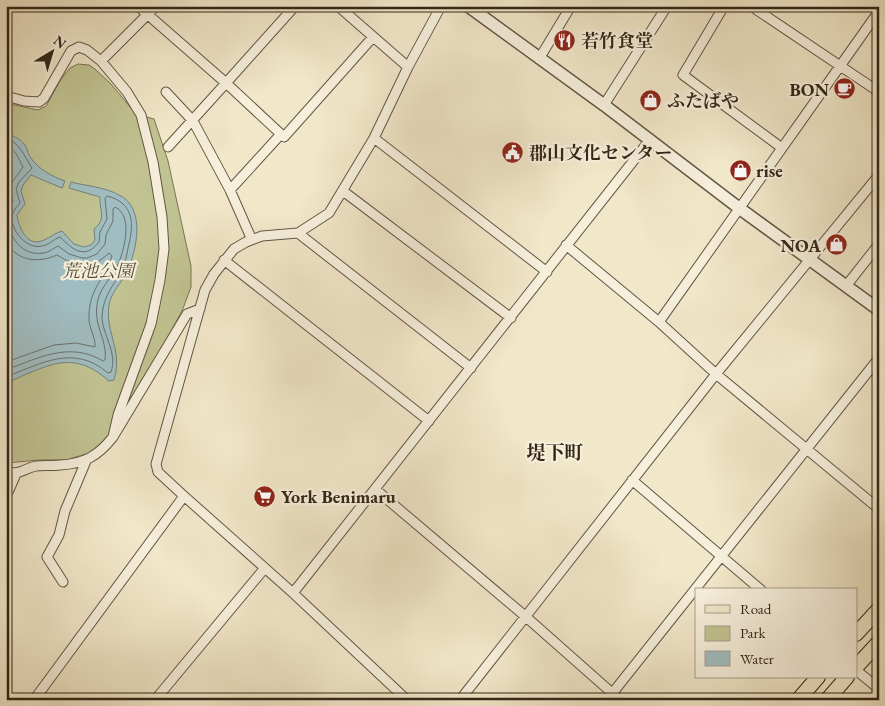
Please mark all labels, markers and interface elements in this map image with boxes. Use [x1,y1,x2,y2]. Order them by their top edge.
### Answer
north arrow [28,28,78,78]
restaurant icon: 若竹食堂 [553,28,577,52]
place label: 若竹食堂 [581,29,653,52]
text: N [50,31,71,53]
cafe icon: BON [833,77,857,101]
place label: BON [789,78,829,101]
shop icon: ふたばや [639,88,663,112]
place label: ふたばや [667,89,739,112]
public building icon: 郡山文化センター [501,140,525,164]
place label: 郡山文化センター [529,141,672,164]
shop icon: rise [728,158,752,182]
place label: rise [756,159,783,182]
shop icon: NOA [825,233,849,257]
place label: NOA [781,234,822,257]
park label: 荒池公園 [62,259,137,282]
district label: 堤下町 [526,440,584,465]
supermarket icon: York Benimaru [253,484,277,508]
place label: York Benimaru [281,485,396,508]
legend [695,588,858,678]
text: Road [740,599,772,618]
text: Park [740,623,767,642]
text: Water [740,649,774,668]

